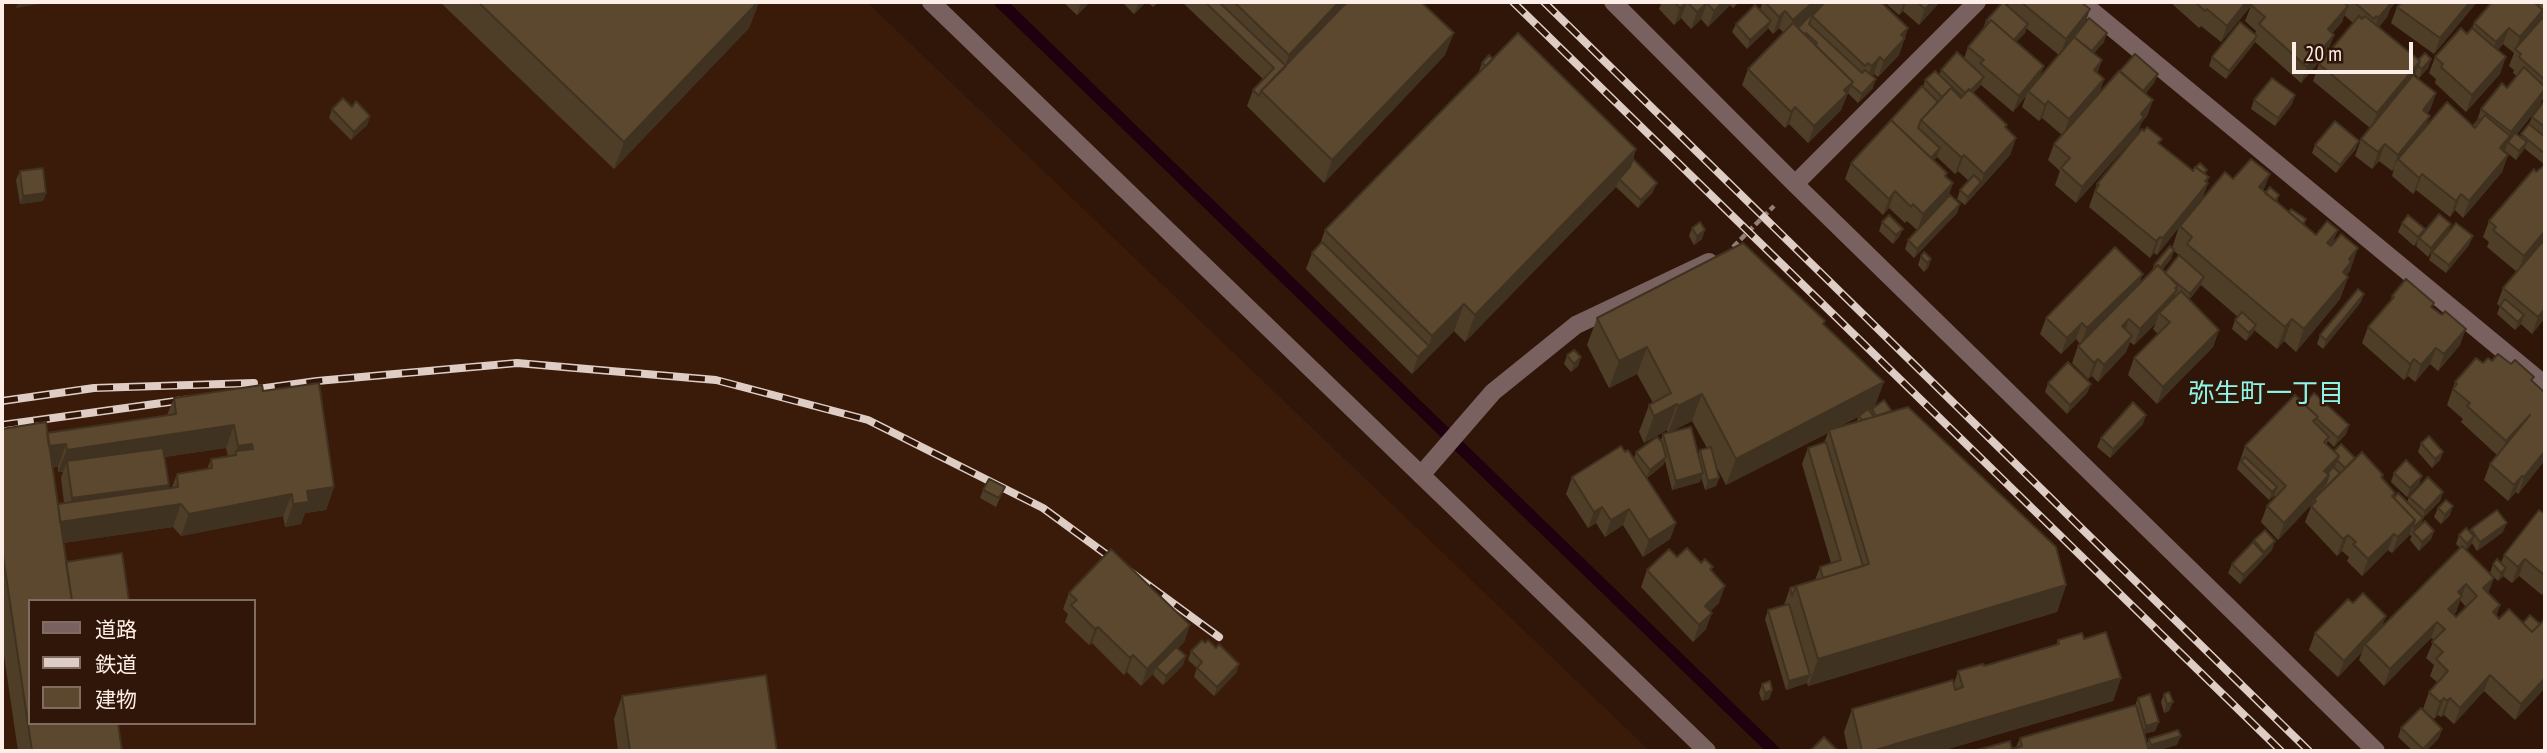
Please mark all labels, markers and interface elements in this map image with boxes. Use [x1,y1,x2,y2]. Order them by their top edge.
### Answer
scale bar [2295,28,2416,72]
text: 20 m [2305,40,2342,67]
district label: 弥生町一丁目 [2188,379,2344,411]
legend [28,599,256,725]
text: 道路 [95,616,137,643]
text: 鉄道 [95,651,137,678]
text: 建物 [95,686,137,713]

